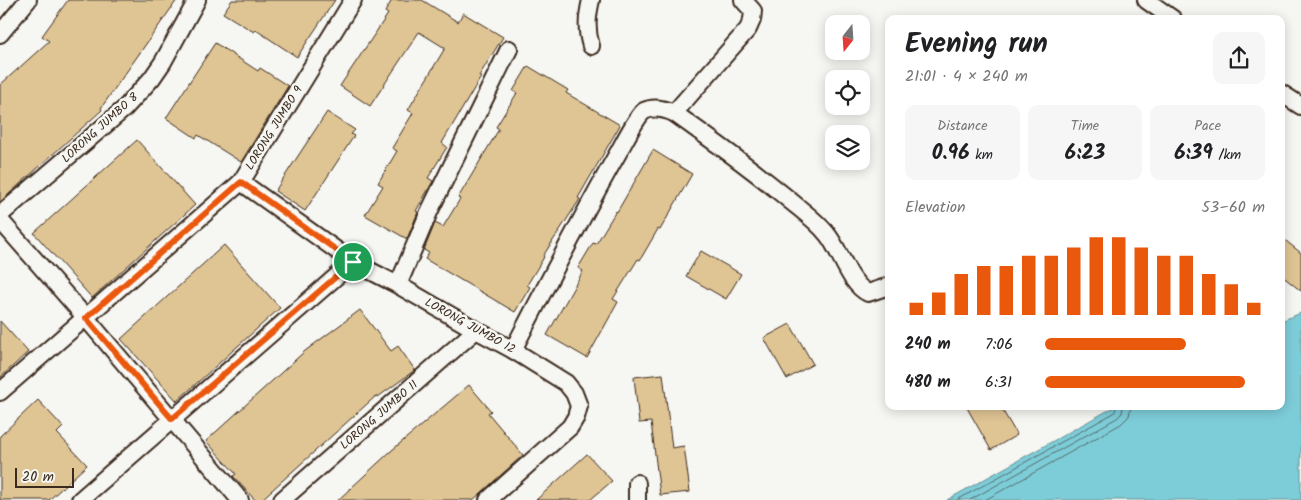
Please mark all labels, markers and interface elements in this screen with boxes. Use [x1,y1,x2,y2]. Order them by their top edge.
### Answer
north arrow [825,15,870,60]
map controls [825,15,870,170]
text: Evening run [905,22,1048,67]
button: share [1213,32,1265,84]
text: 21:01 · 4 × 240 m [905,64,1028,89]
button: locate [825,70,870,115]
street label: LORONG JUMBO 9 [240,82,308,174]
street label: LORONG JUMBO 8 [57,88,143,168]
text: Distance [937,115,987,137]
text: Time [1071,115,1099,137]
text: Pace [1194,115,1221,137]
button: layers [825,125,870,170]
text: 0.96 [932,137,970,170]
text: 6:23 [1065,137,1105,170]
text: 6:39 [1174,137,1213,170]
text: km [970,144,993,166]
text: /km [1213,144,1241,166]
text: Elevation [905,195,966,220]
text: 53–60 m [1201,195,1265,220]
pin [332,241,374,283]
icon: arrive [339,248,367,276]
street label: LORONG JUMBO 12 [421,293,519,359]
text: 240 m [905,332,951,357]
text: 7:06 [985,332,1013,357]
text: 480 m [905,370,951,395]
text: 6:31 [985,370,1012,395]
street label: LORONG JUMBO 11 [336,375,422,454]
scale bar [15,465,74,488]
text: 20 m [22,466,54,488]

